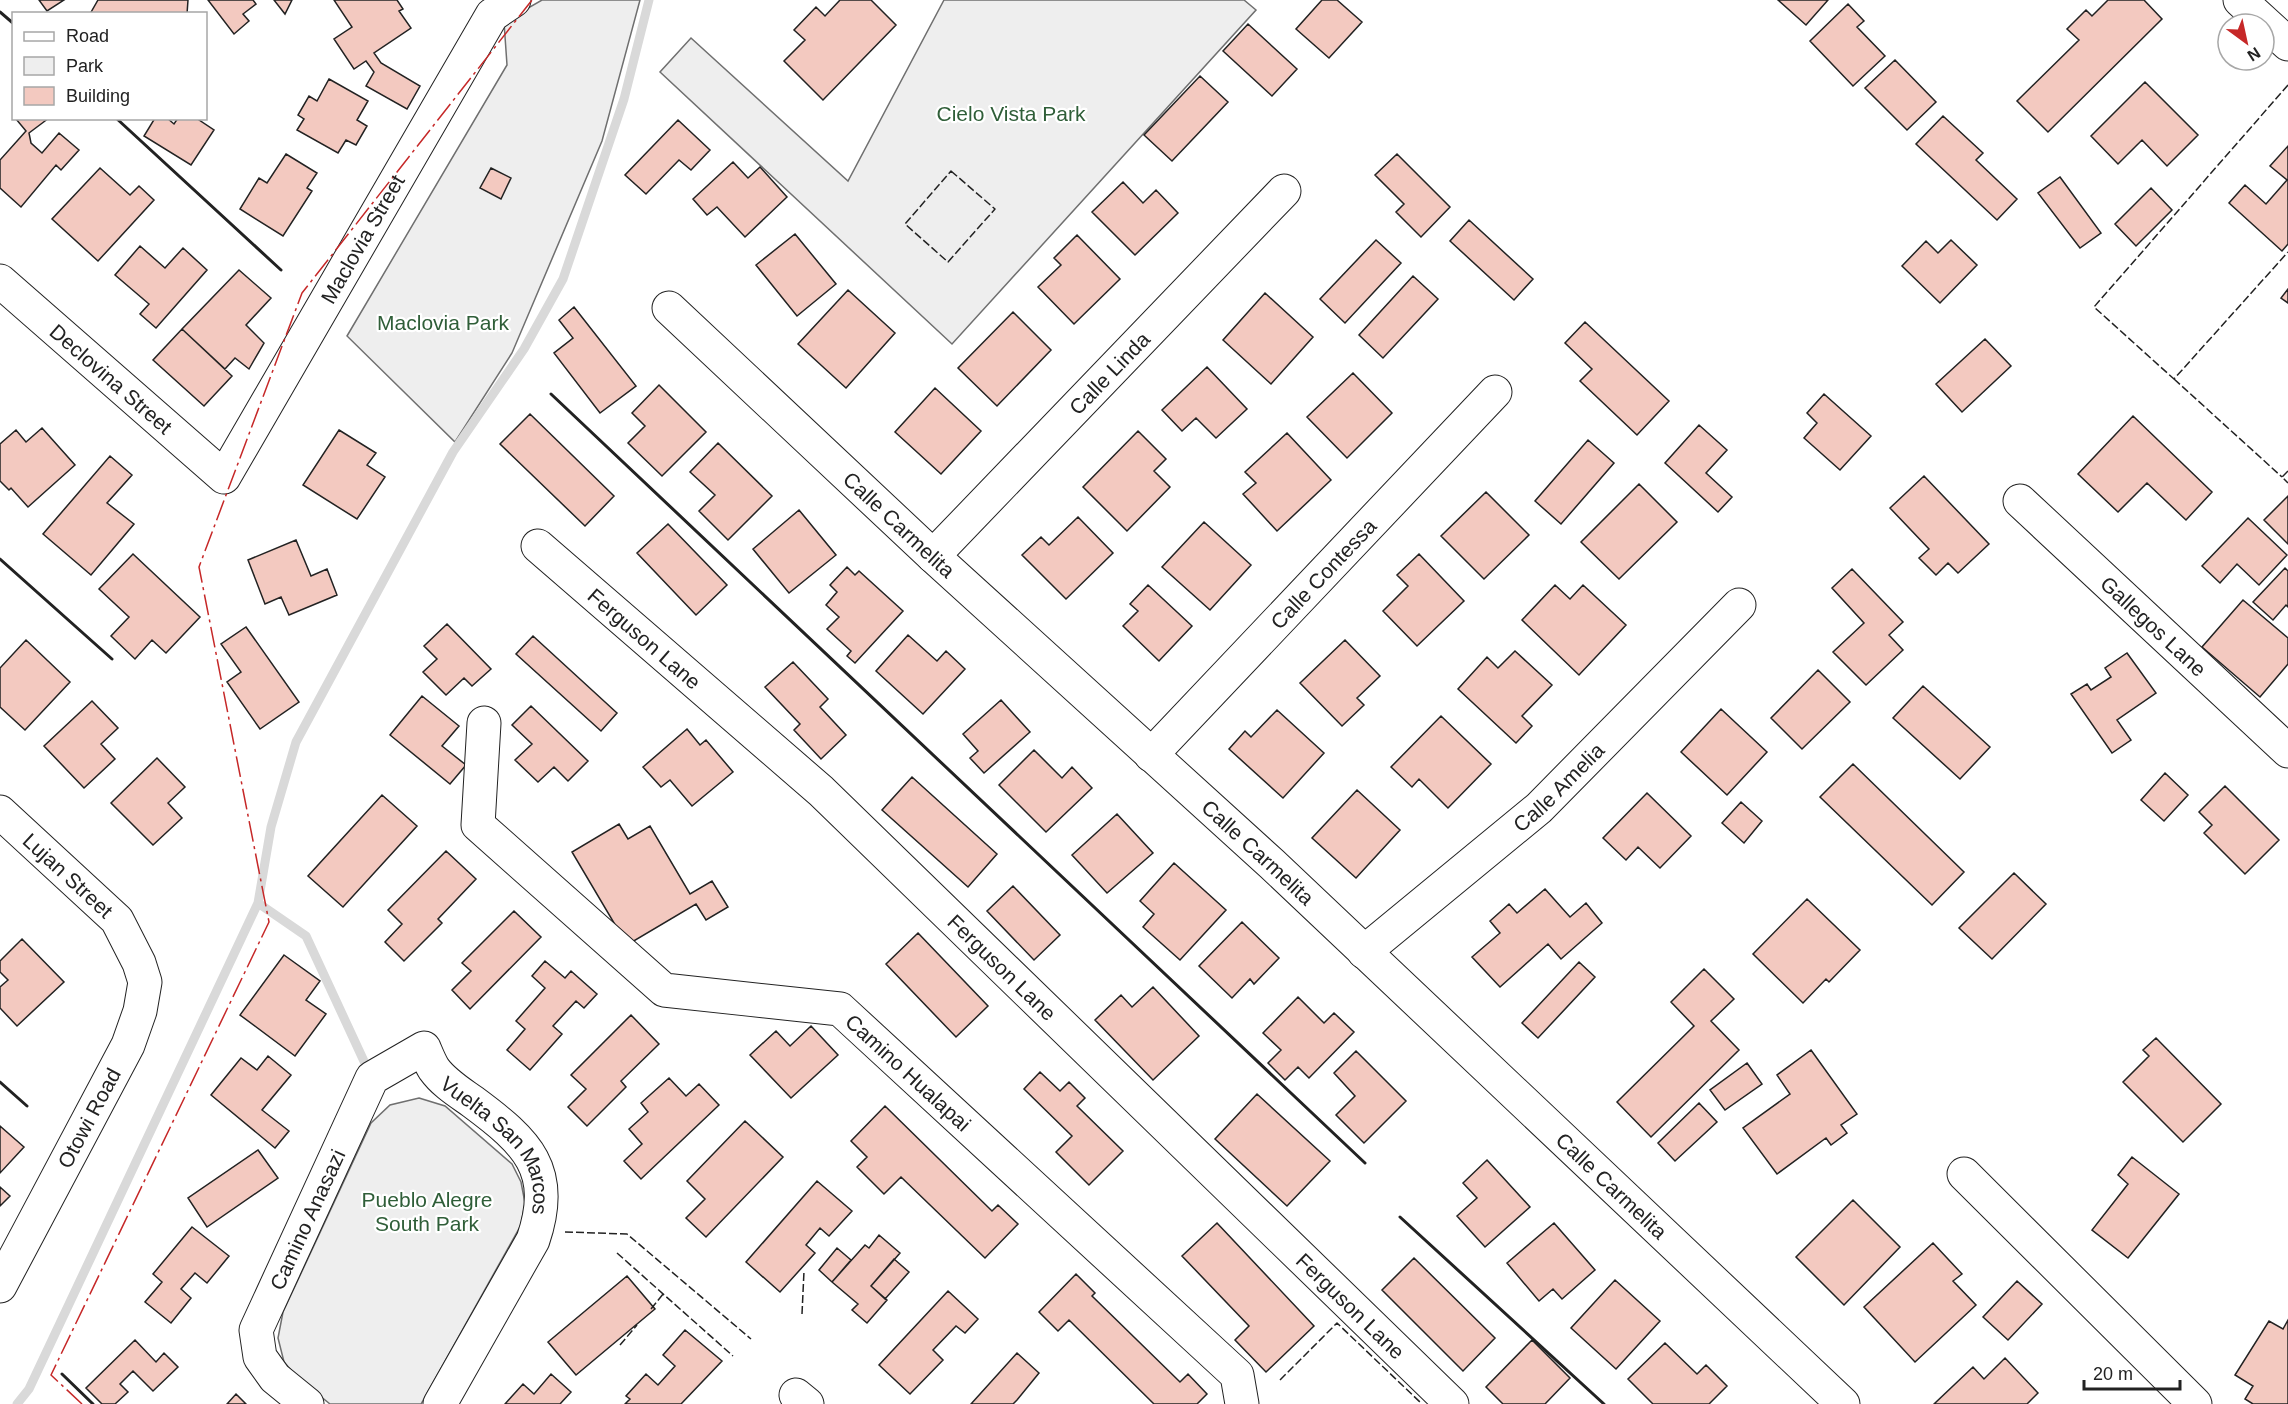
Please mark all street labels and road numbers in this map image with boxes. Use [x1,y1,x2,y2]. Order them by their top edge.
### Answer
street label: Maclovia Street [316,170,409,307]
street label: Declovina Street [46,319,177,438]
street label: Calle Linda [1064,327,1154,419]
street label: Calle Carmelita [839,467,960,582]
street label: Calle Contessa [1266,514,1381,633]
street label: Gallegos Lane [2096,571,2211,680]
street label: Ferguson Lane [584,583,706,693]
street label: Calle Amelia [1508,738,1608,836]
street label: Calle Carmelita [1198,795,1319,909]
street label: Lujan Street [19,828,118,922]
street label: Ferguson Lane [944,910,1061,1025]
street label: Camino Hualapai [841,1009,976,1135]
street label: Otowi Road [53,1064,125,1172]
street label: Vuelta San Marcos [436,1071,553,1216]
street label: Calle Carmelita [1552,1128,1672,1243]
street label: Camino Anasazi [265,1146,349,1293]
street label: Ferguson Lane [1292,1248,1410,1363]

